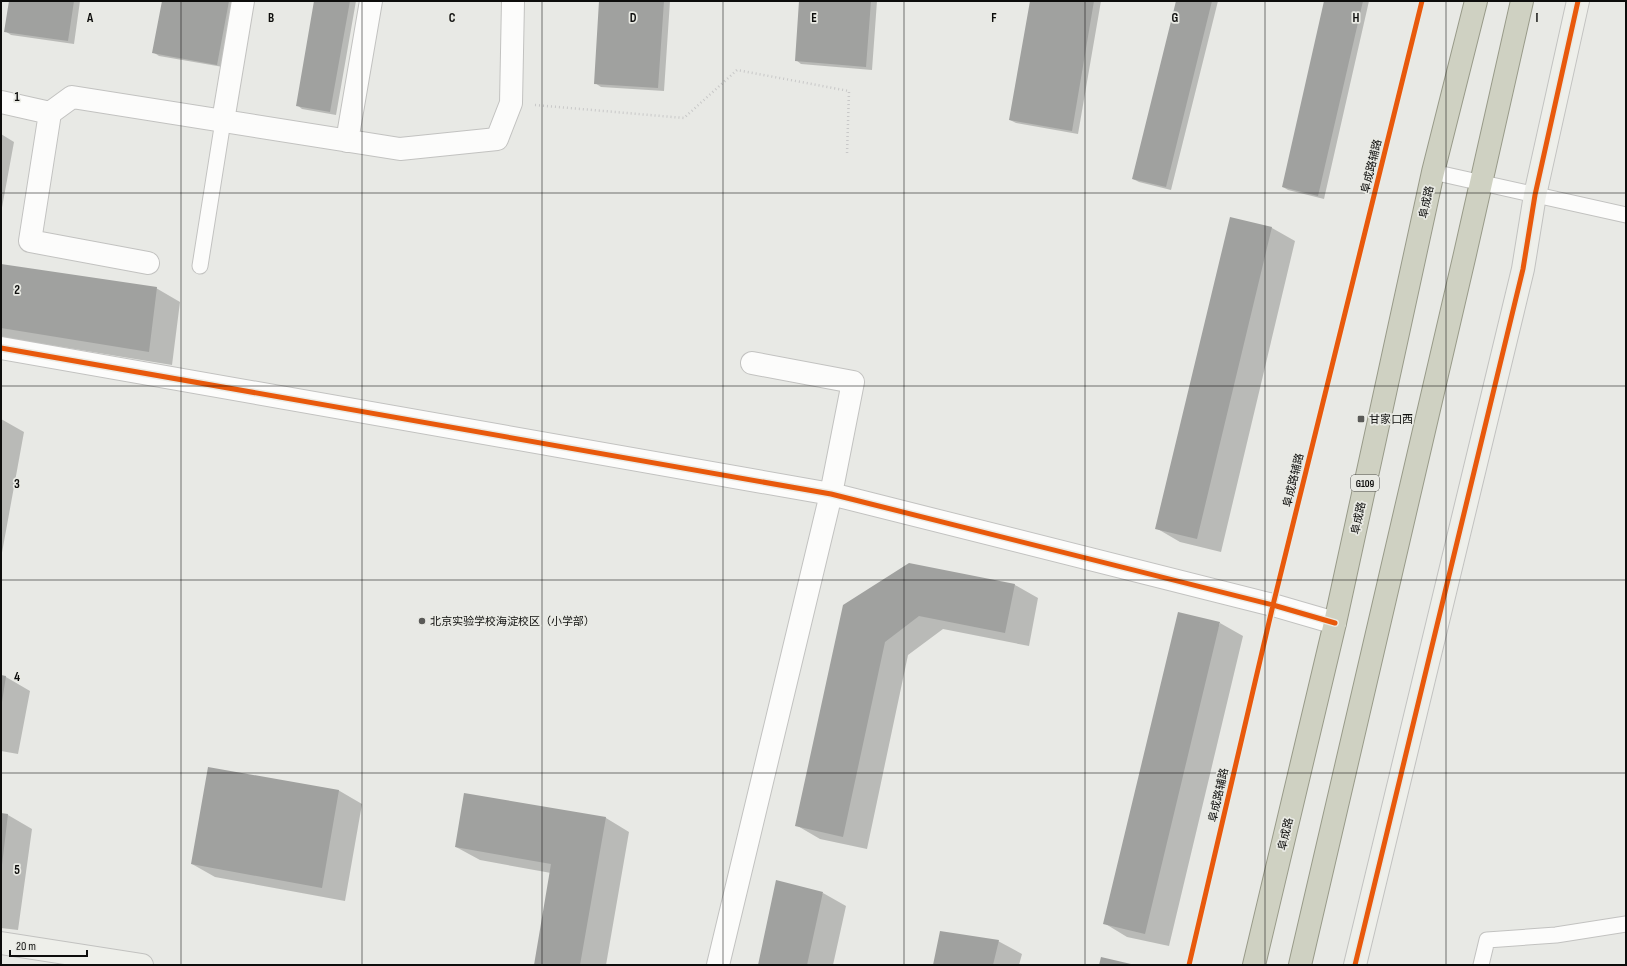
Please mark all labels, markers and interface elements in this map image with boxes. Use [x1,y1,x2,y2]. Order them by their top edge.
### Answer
text: A [86,10,94,26]
text: B [268,10,274,26]
text: C [449,10,456,26]
text: D [630,10,637,26]
text: E [811,10,817,26]
text: F [991,10,997,26]
text: G [1172,10,1179,26]
text: H [1353,10,1360,26]
text: I [1536,10,1539,26]
text: 1 [14,89,20,105]
street label: 阜成路辅路 [1359,138,1384,194]
street label: 阜成路 [1417,185,1436,220]
text: 2 [14,282,20,298]
place label: 甘家口西 [1369,413,1413,426]
marker: 甘家口西 [1356,414,1366,424]
street label: 阜成路辅路 [1281,452,1306,508]
road number: G109 [1351,475,1379,491]
text: 3 [14,476,20,492]
street label: 阜成路 [1349,501,1368,536]
place label: 北京实验学校海淀校区（小学部） [430,615,595,628]
marker: 北京实验学校海淀校区（小学部） [417,616,427,626]
text: 4 [14,669,20,685]
street label: 阜成路辅路 [1206,767,1231,823]
street label: 阜成路 [1275,817,1296,852]
text: 5 [14,862,20,878]
scale bar [10,932,87,958]
text: 20 m [16,939,36,954]

